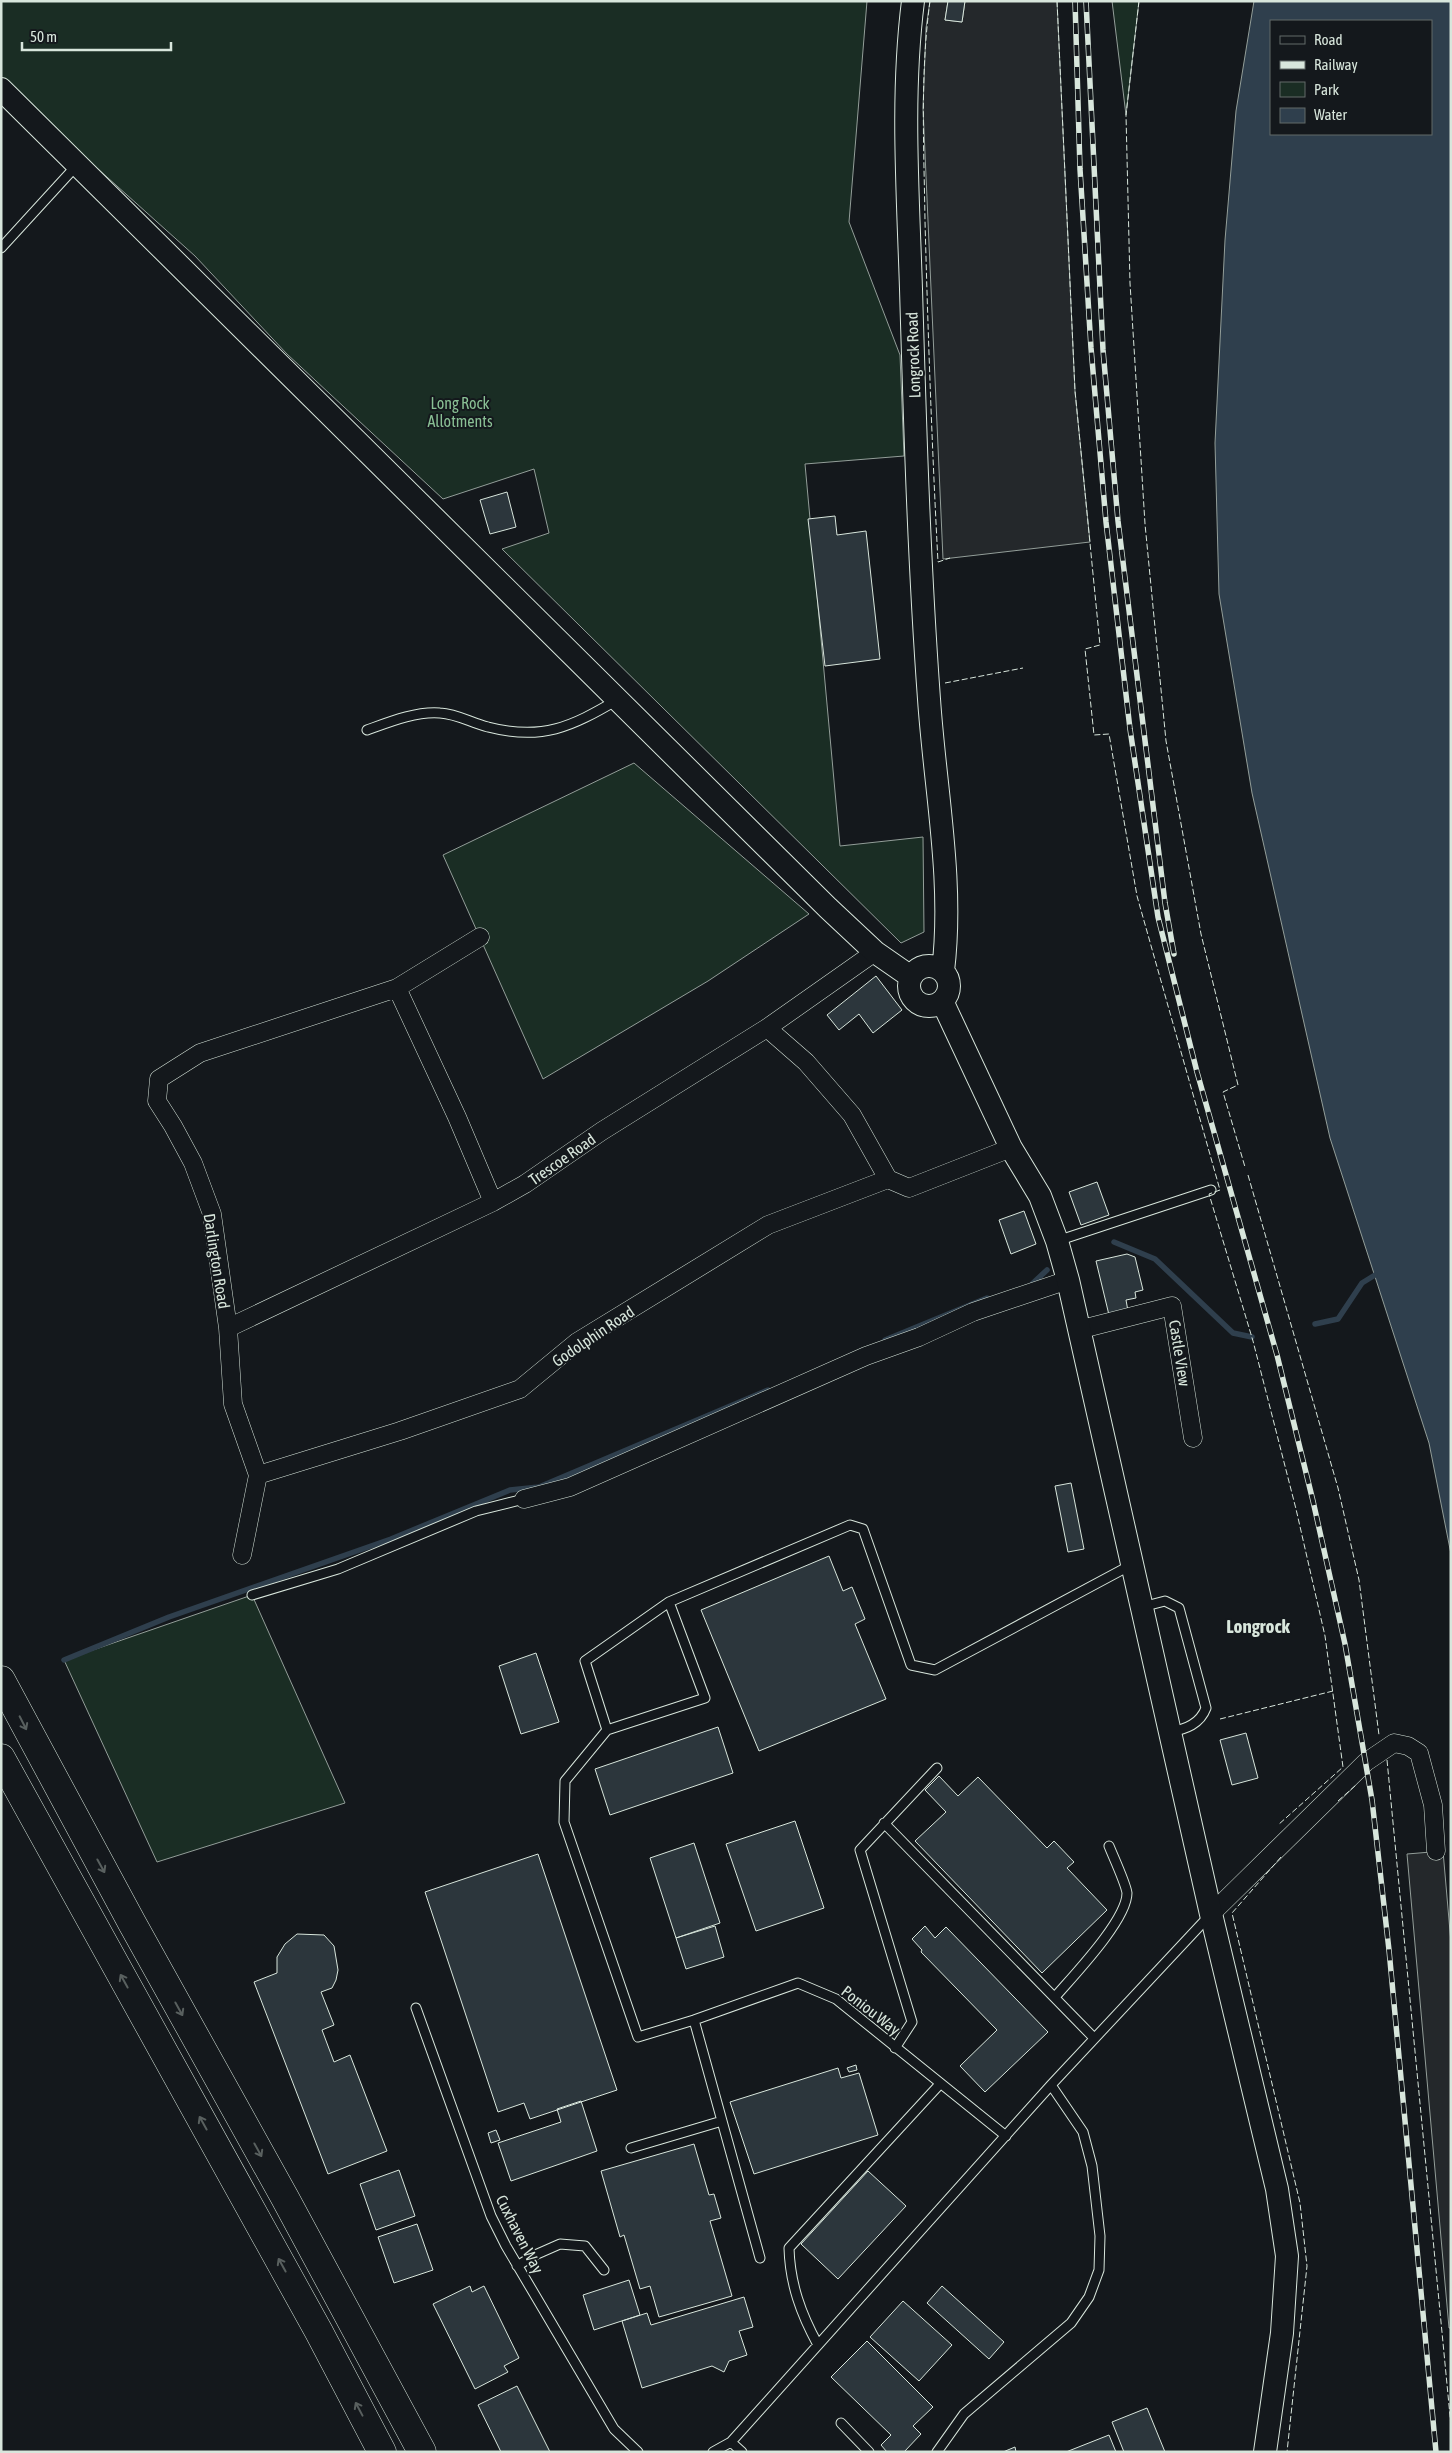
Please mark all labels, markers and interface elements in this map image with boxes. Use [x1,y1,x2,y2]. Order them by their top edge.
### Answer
scale bar [22,20,171,52]
legend [1270,20,1432,135]
text: 50 m [30,28,57,45]
text: Road [1314,31,1343,48]
text: Railway [1314,56,1358,73]
text: Park [1314,81,1339,98]
text: Water [1314,106,1347,123]
street label: Longrock Road [902,312,924,398]
park label: Long Rock Allotments [427,394,493,430]
street label: Trescoe Road [525,1130,599,1188]
street label: Darlington Road [200,1212,233,1310]
street label: Godolphin Road [549,1302,638,1371]
street label: Castle View [1166,1319,1194,1388]
district label: Longrock [1226,1615,1290,1637]
one-way arrow [18,1716,28,1731]
one-way arrow [96,1859,106,1874]
one-way arrow [119,1975,129,1989]
street label: Poniou Way [838,1982,904,2039]
one-way arrow [175,2001,185,2015]
one-way arrow [198,2116,208,2131]
one-way arrow [254,2143,264,2157]
street label: Cuxhaven Way [492,2192,548,2277]
one-way arrow [277,2258,287,2273]
one-way arrow [354,2401,364,2416]

